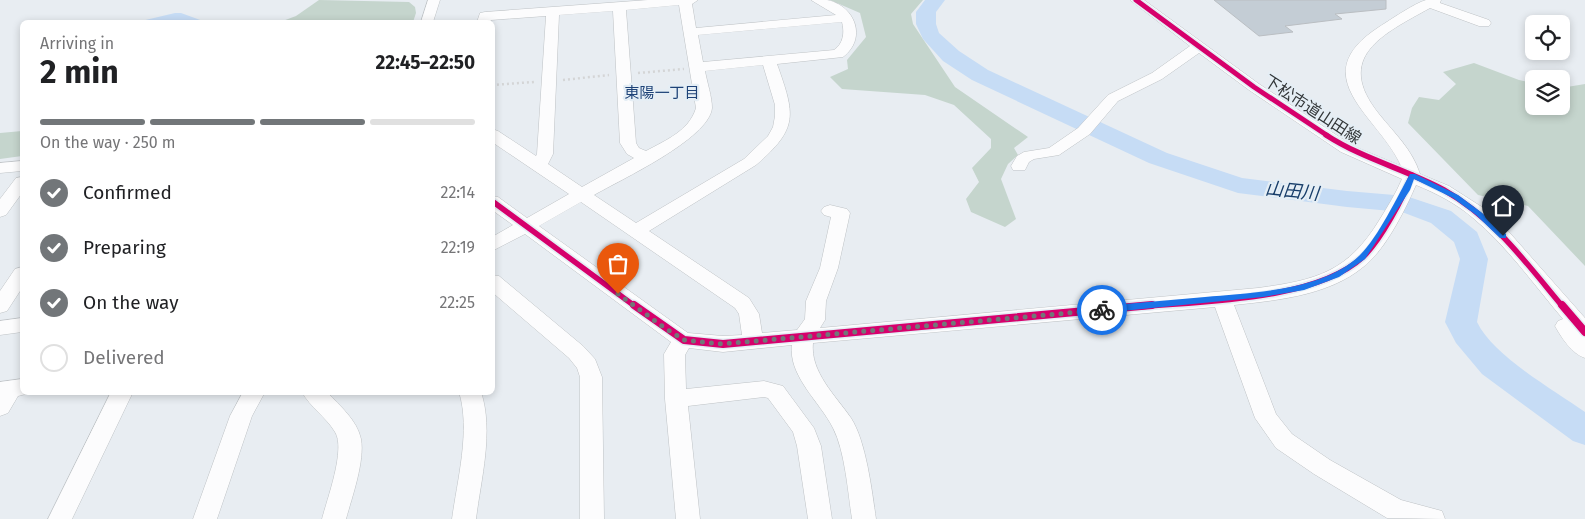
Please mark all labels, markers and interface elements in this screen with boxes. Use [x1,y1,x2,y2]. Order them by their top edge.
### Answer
map controls [1525,15,1570,115]
button: locate [1525,15,1570,60]
text: Arriving in [40,34,114,53]
text: 22:45–22:50 [376,51,475,74]
text: 2 min [40,53,119,91]
button: layers [1525,70,1570,115]
street label: 下松市道山田線 [1261,71,1365,148]
district label: 東陽一丁目 [624,84,700,102]
text: On the way · 250 m [40,133,176,152]
water label: 山田川 [1264,177,1322,205]
icon: check [40,179,68,207]
text: Confirmed [83,181,172,204]
text: 22:14 [441,183,475,202]
pin [1482,185,1524,236]
icon: home [1489,192,1517,220]
icon: check [40,234,68,262]
text: Preparing [83,236,166,259]
text: 22:19 [441,238,475,257]
pin [597,243,639,294]
icon: bag [604,250,632,278]
courier [1077,285,1127,335]
icon: check [40,289,68,317]
text: On the way [83,291,179,314]
text: 22:25 [439,293,475,312]
icon: bike [1088,296,1116,324]
text: Delivered [83,346,165,369]

